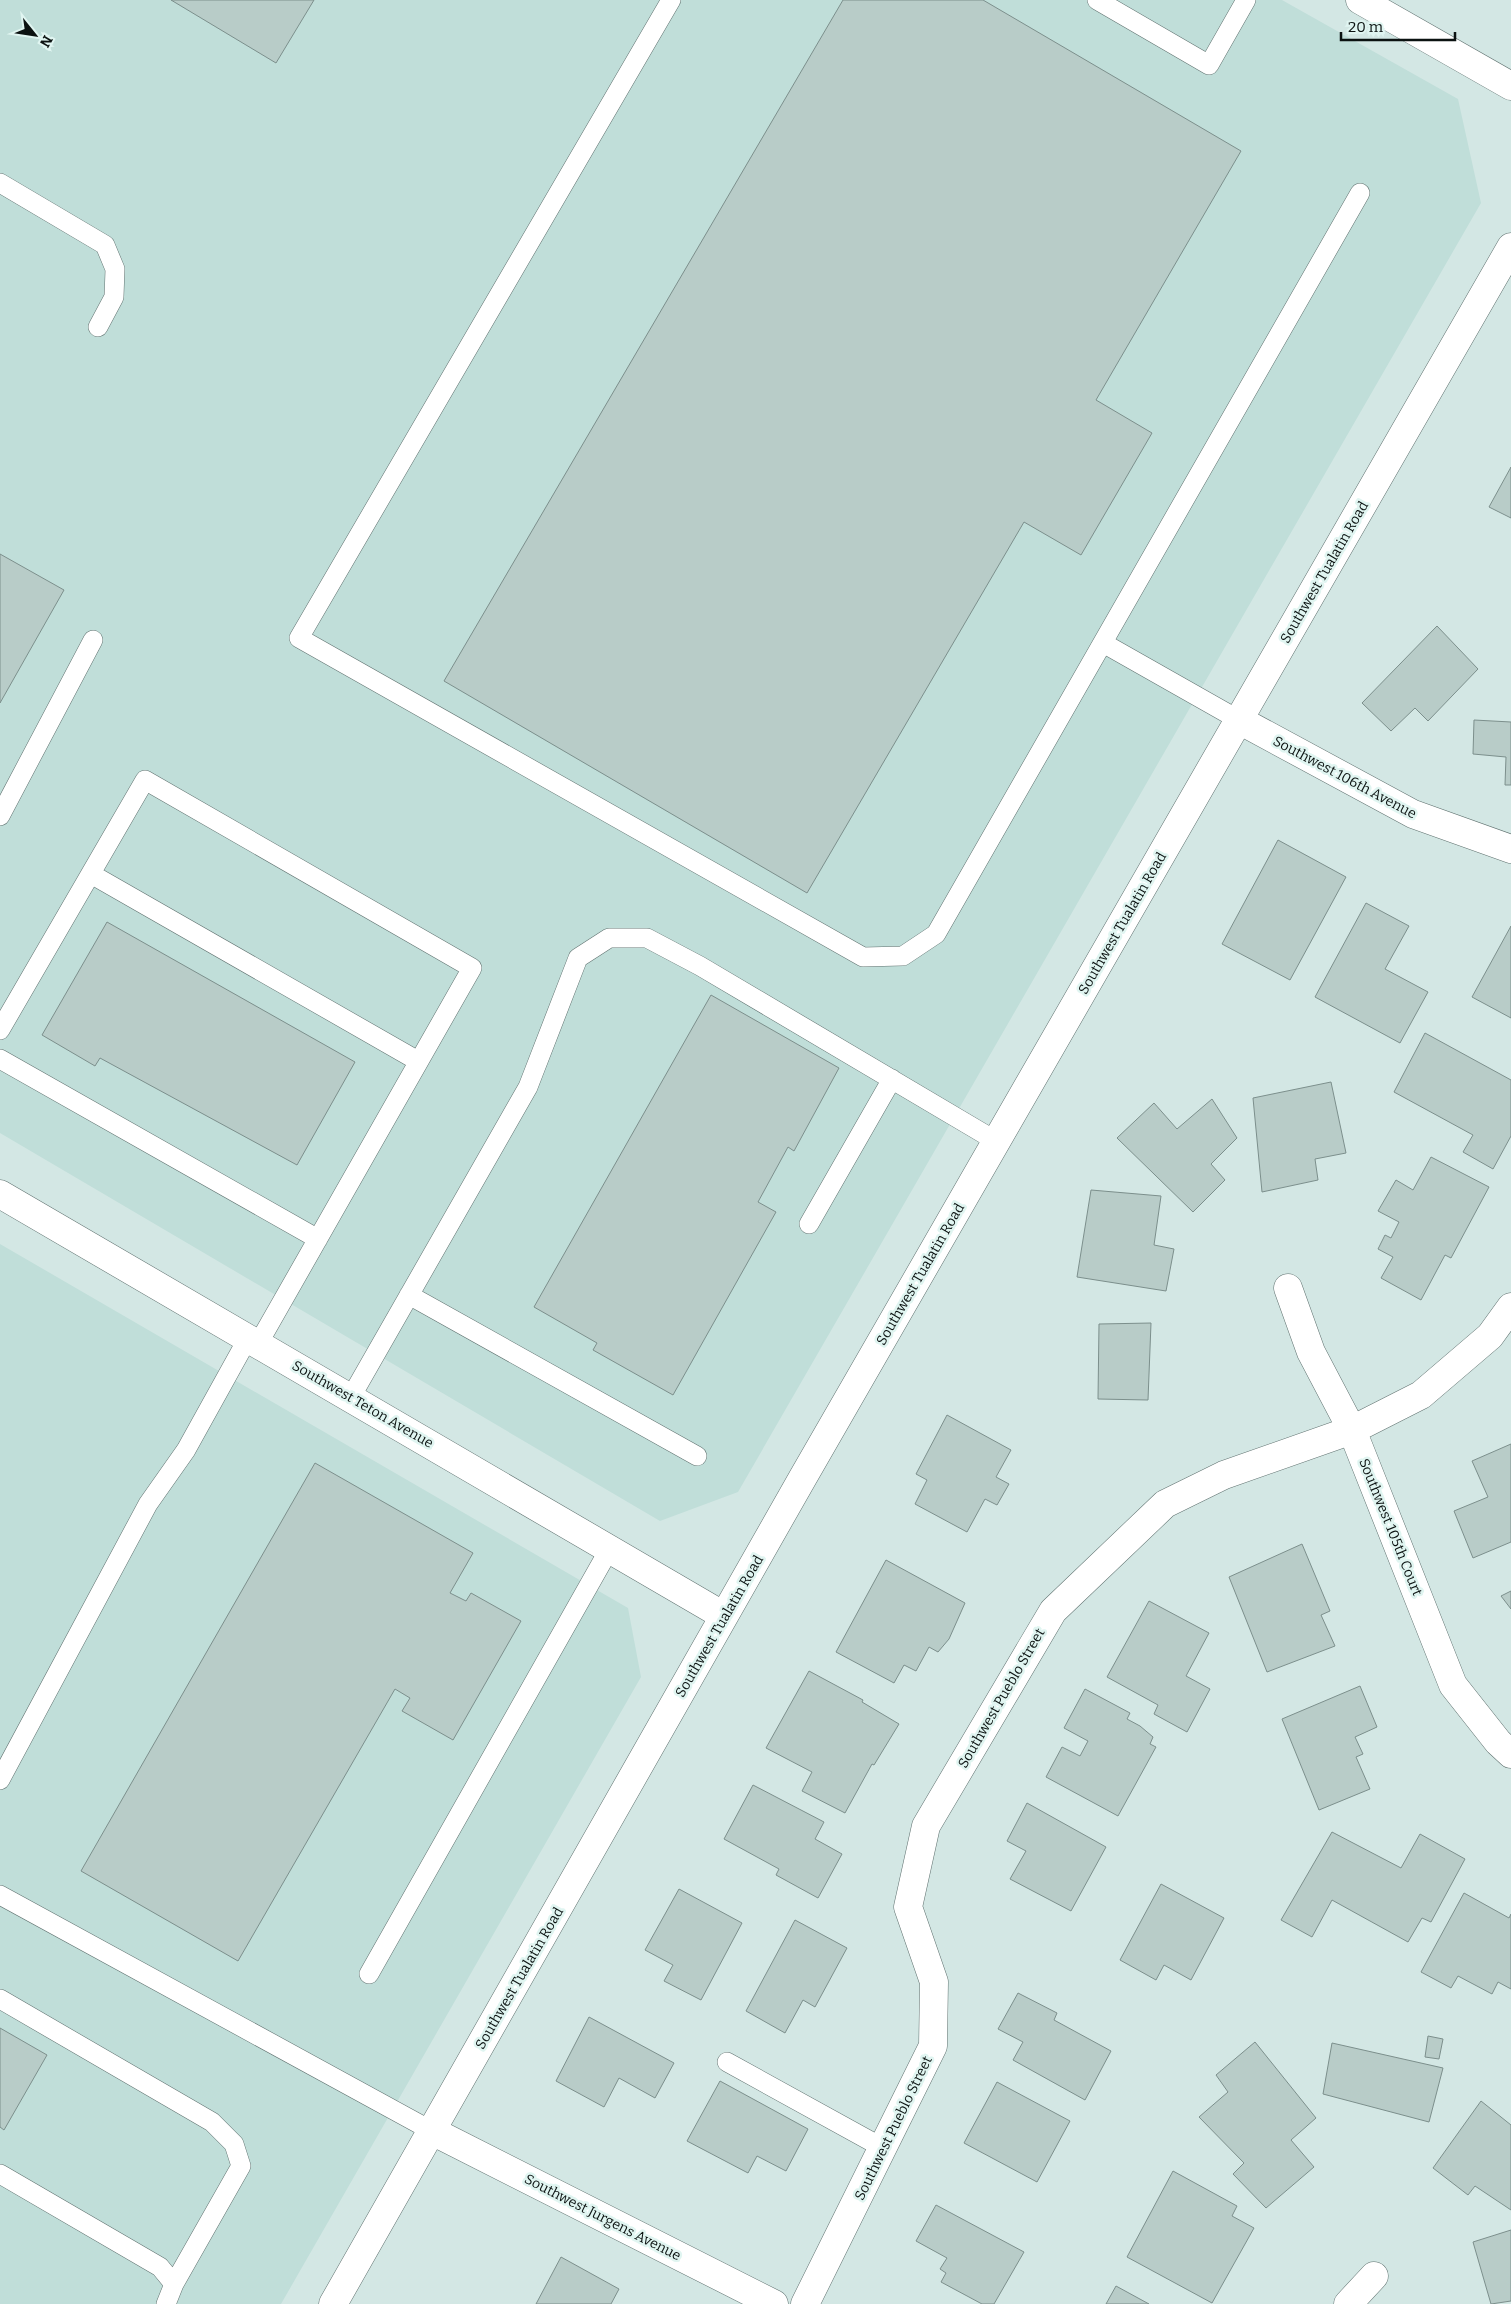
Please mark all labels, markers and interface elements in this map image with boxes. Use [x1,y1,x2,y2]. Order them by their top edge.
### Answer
north arrow [10,10,60,60]
scale bar [1341,10,1455,42]
text: 20 m [1348,18,1384,36]
text: N [36,32,56,50]
street label: Southwest Tualatin Road [1277,498,1372,646]
street label: Southwest 106th Avenue [1270,732,1419,822]
street label: Southwest Tualatin Road [1075,849,1170,997]
street label: Southwest Tualatin Road [873,1200,968,1348]
street label: Southwest Teton Avenue [289,1357,436,1452]
street label: Southwest 105th Court [1355,1456,1426,1598]
street label: Southwest Tualatin Road [672,1552,767,1700]
street label: Southwest Pueblo Street [954,1625,1048,1771]
street label: Southwest Tualatin Road [472,1904,567,2052]
street label: Southwest Pueblo Street [851,2053,936,2203]
street label: Southwest Jurgens Avenue [522,2171,684,2264]

